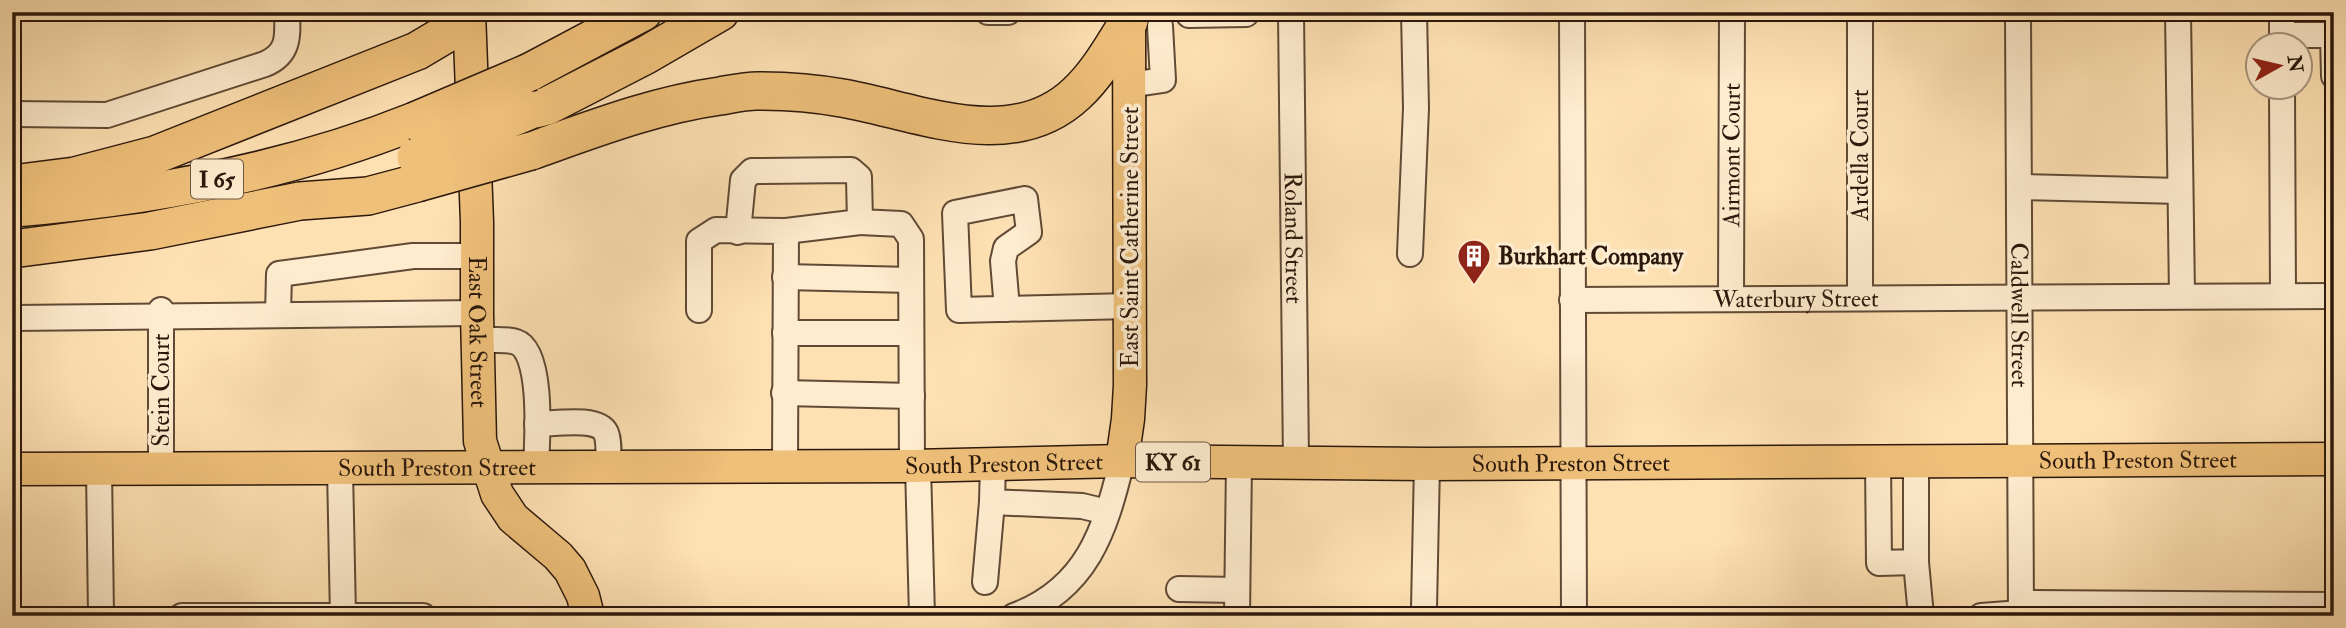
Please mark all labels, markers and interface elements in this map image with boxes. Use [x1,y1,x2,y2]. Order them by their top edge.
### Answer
north arrow [2244,32,2314,102]
text: N [2282,53,2308,75]
street label: Airmont Court [1716,83,1747,228]
street label: Ardella Court [1845,89,1876,222]
street label: East Saint Catherine Street [1115,106,1146,368]
road number: I 65 [191,160,243,198]
street label: Roland Street [1277,172,1310,304]
building icon: Burkhart Company [1455,237,1493,286]
place label: Burkhart Company [1498,241,1684,272]
street label: Caldwell Street [2004,242,2035,388]
street label: East Oak Street [461,256,495,408]
street label: Waterbury Street [1712,283,1879,315]
street label: Stein Court [146,333,177,447]
road number: KY 61 [1136,442,1210,482]
street label: South Preston Street [2039,444,2237,476]
street label: South Preston Street [905,446,1104,482]
street label: South Preston Street [1472,447,1670,479]
street label: South Preston Street [338,452,536,483]

